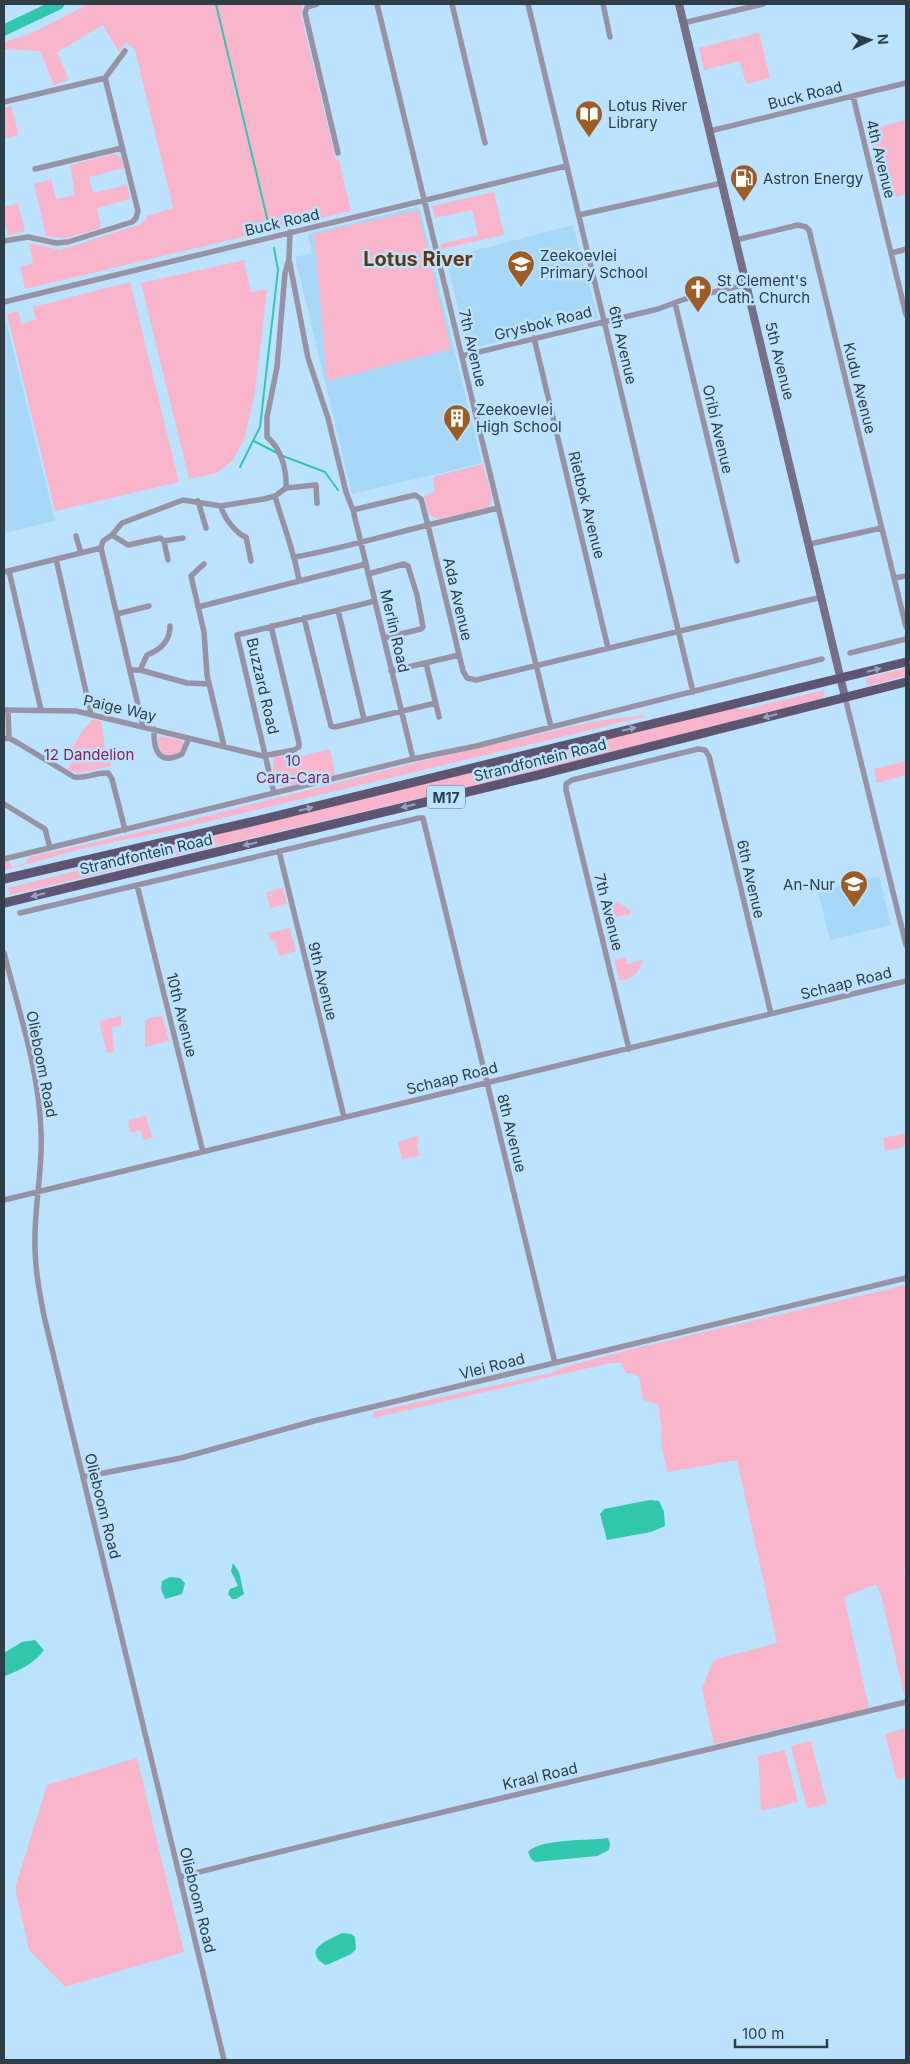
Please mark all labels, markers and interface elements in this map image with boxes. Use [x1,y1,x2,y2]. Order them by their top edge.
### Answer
north arrow [845,15,895,65]
text: N [875,33,892,45]
street label: Buck Road [766,77,844,113]
place label: Lotus River Library [608,96,688,132]
library icon: Lotus River Library [574,99,604,138]
street label: 4th Avenue [862,118,900,200]
fuel station icon: Astron Energy [729,163,759,202]
place label: Astron Energy [763,169,864,188]
street label: Buck Road [243,204,321,240]
place label: Zeekoevlei Primary School [540,246,648,282]
district label: Lotus River [363,247,473,271]
school or university icon: Zeekoevlei Primary School [506,249,536,288]
place label: St Clement's Cath. Church [717,271,810,307]
church icon: St Clement's Cath. Church [683,274,713,313]
street label: Grysbok Road [492,302,594,344]
street label: 6th Avenue [605,304,641,386]
street label: 7th Avenue [455,307,491,389]
street label: 5th Avenue [761,320,799,402]
street label: Kudu Avenue [839,340,881,436]
street label: Oribi Avenue [699,383,737,475]
place label: Zeekoevlei High School [476,400,562,436]
building icon: Zeekoevlei High School [442,403,472,442]
street label: Rietbok Avenue [564,449,610,561]
street label: Ada Avenue [439,556,477,642]
street label: Merlin Road [376,588,414,674]
street label: Buzzard Road [243,636,283,736]
one-way arrow [866,666,881,674]
street label: Paige Way [82,690,159,726]
one-way arrow [762,712,778,720]
one-way arrow [621,725,636,733]
street label: Strandfontein Road [472,734,608,786]
park label: 12 Dandelion [44,745,134,764]
park label: 10 Cara-Cara [256,751,330,787]
road number: M17 [427,786,465,809]
one-way arrow [401,802,416,810]
one-way arrow [299,805,314,813]
street label: Strandfontein Road [78,829,214,879]
street label: 6th Avenue [733,838,769,920]
one-way arrow [243,840,258,848]
school or university icon: An-Nur [839,869,869,908]
street label: 7th Avenue [590,871,628,953]
place label: An-Nur [783,875,835,894]
one-way arrow [31,891,46,899]
street label: 9th Avenue [304,940,342,1022]
street label: Schaap Road [798,962,894,1004]
street label: 10th Avenue [162,971,202,1059]
street label: Olieboom Road [22,1009,62,1119]
street label: Schaap Road [404,1057,500,1099]
street label: 8th Avenue [493,1092,531,1174]
street label: Vlei Road [457,1349,527,1383]
street label: Olieboom Road [81,1451,125,1561]
street label: Kraal Road [501,1758,579,1794]
street label: Olieboom Road [176,1845,220,1955]
scale bar [735,2016,828,2048]
text: 100 m [742,2024,784,2043]

